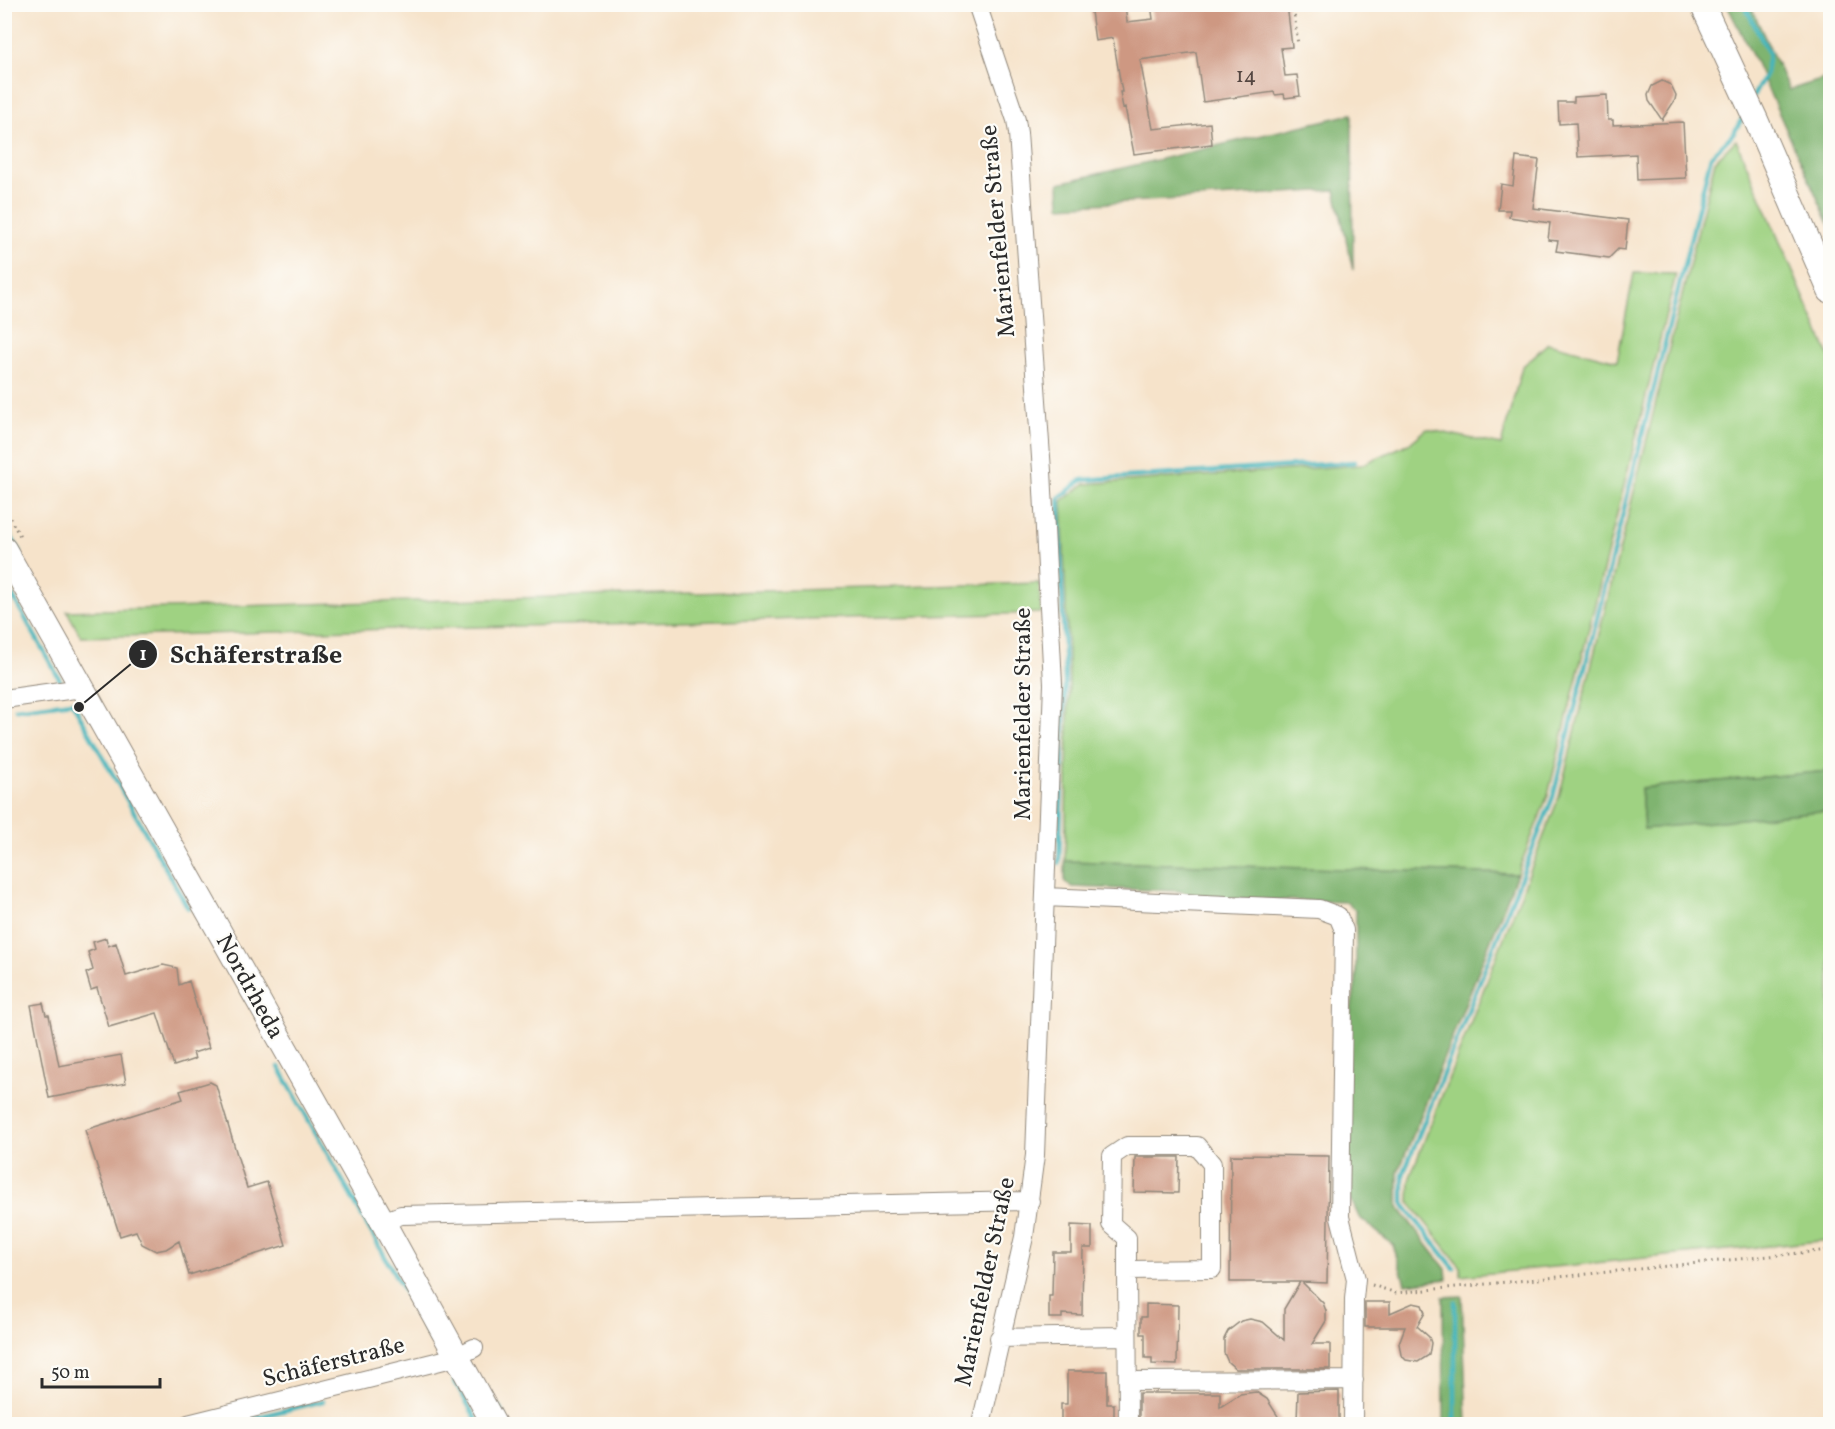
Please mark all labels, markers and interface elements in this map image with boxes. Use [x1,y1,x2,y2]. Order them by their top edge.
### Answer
house number: 14 [1236,62,1256,91]
street label: Marienfelder Straße [973,123,1025,339]
street label: Marienfelder Straße [1007,607,1041,821]
callout: Schäferstraße [128,632,354,676]
text: Schäferstraße [170,638,342,674]
text: 1 [139,643,147,668]
street label: Nordrheda [206,928,292,1046]
street label: Marienfelder Straße [947,1174,1025,1390]
street label: Schäferstraße [259,1329,409,1397]
scale bar [42,1351,160,1389]
text: 50 m [51,1361,90,1386]

